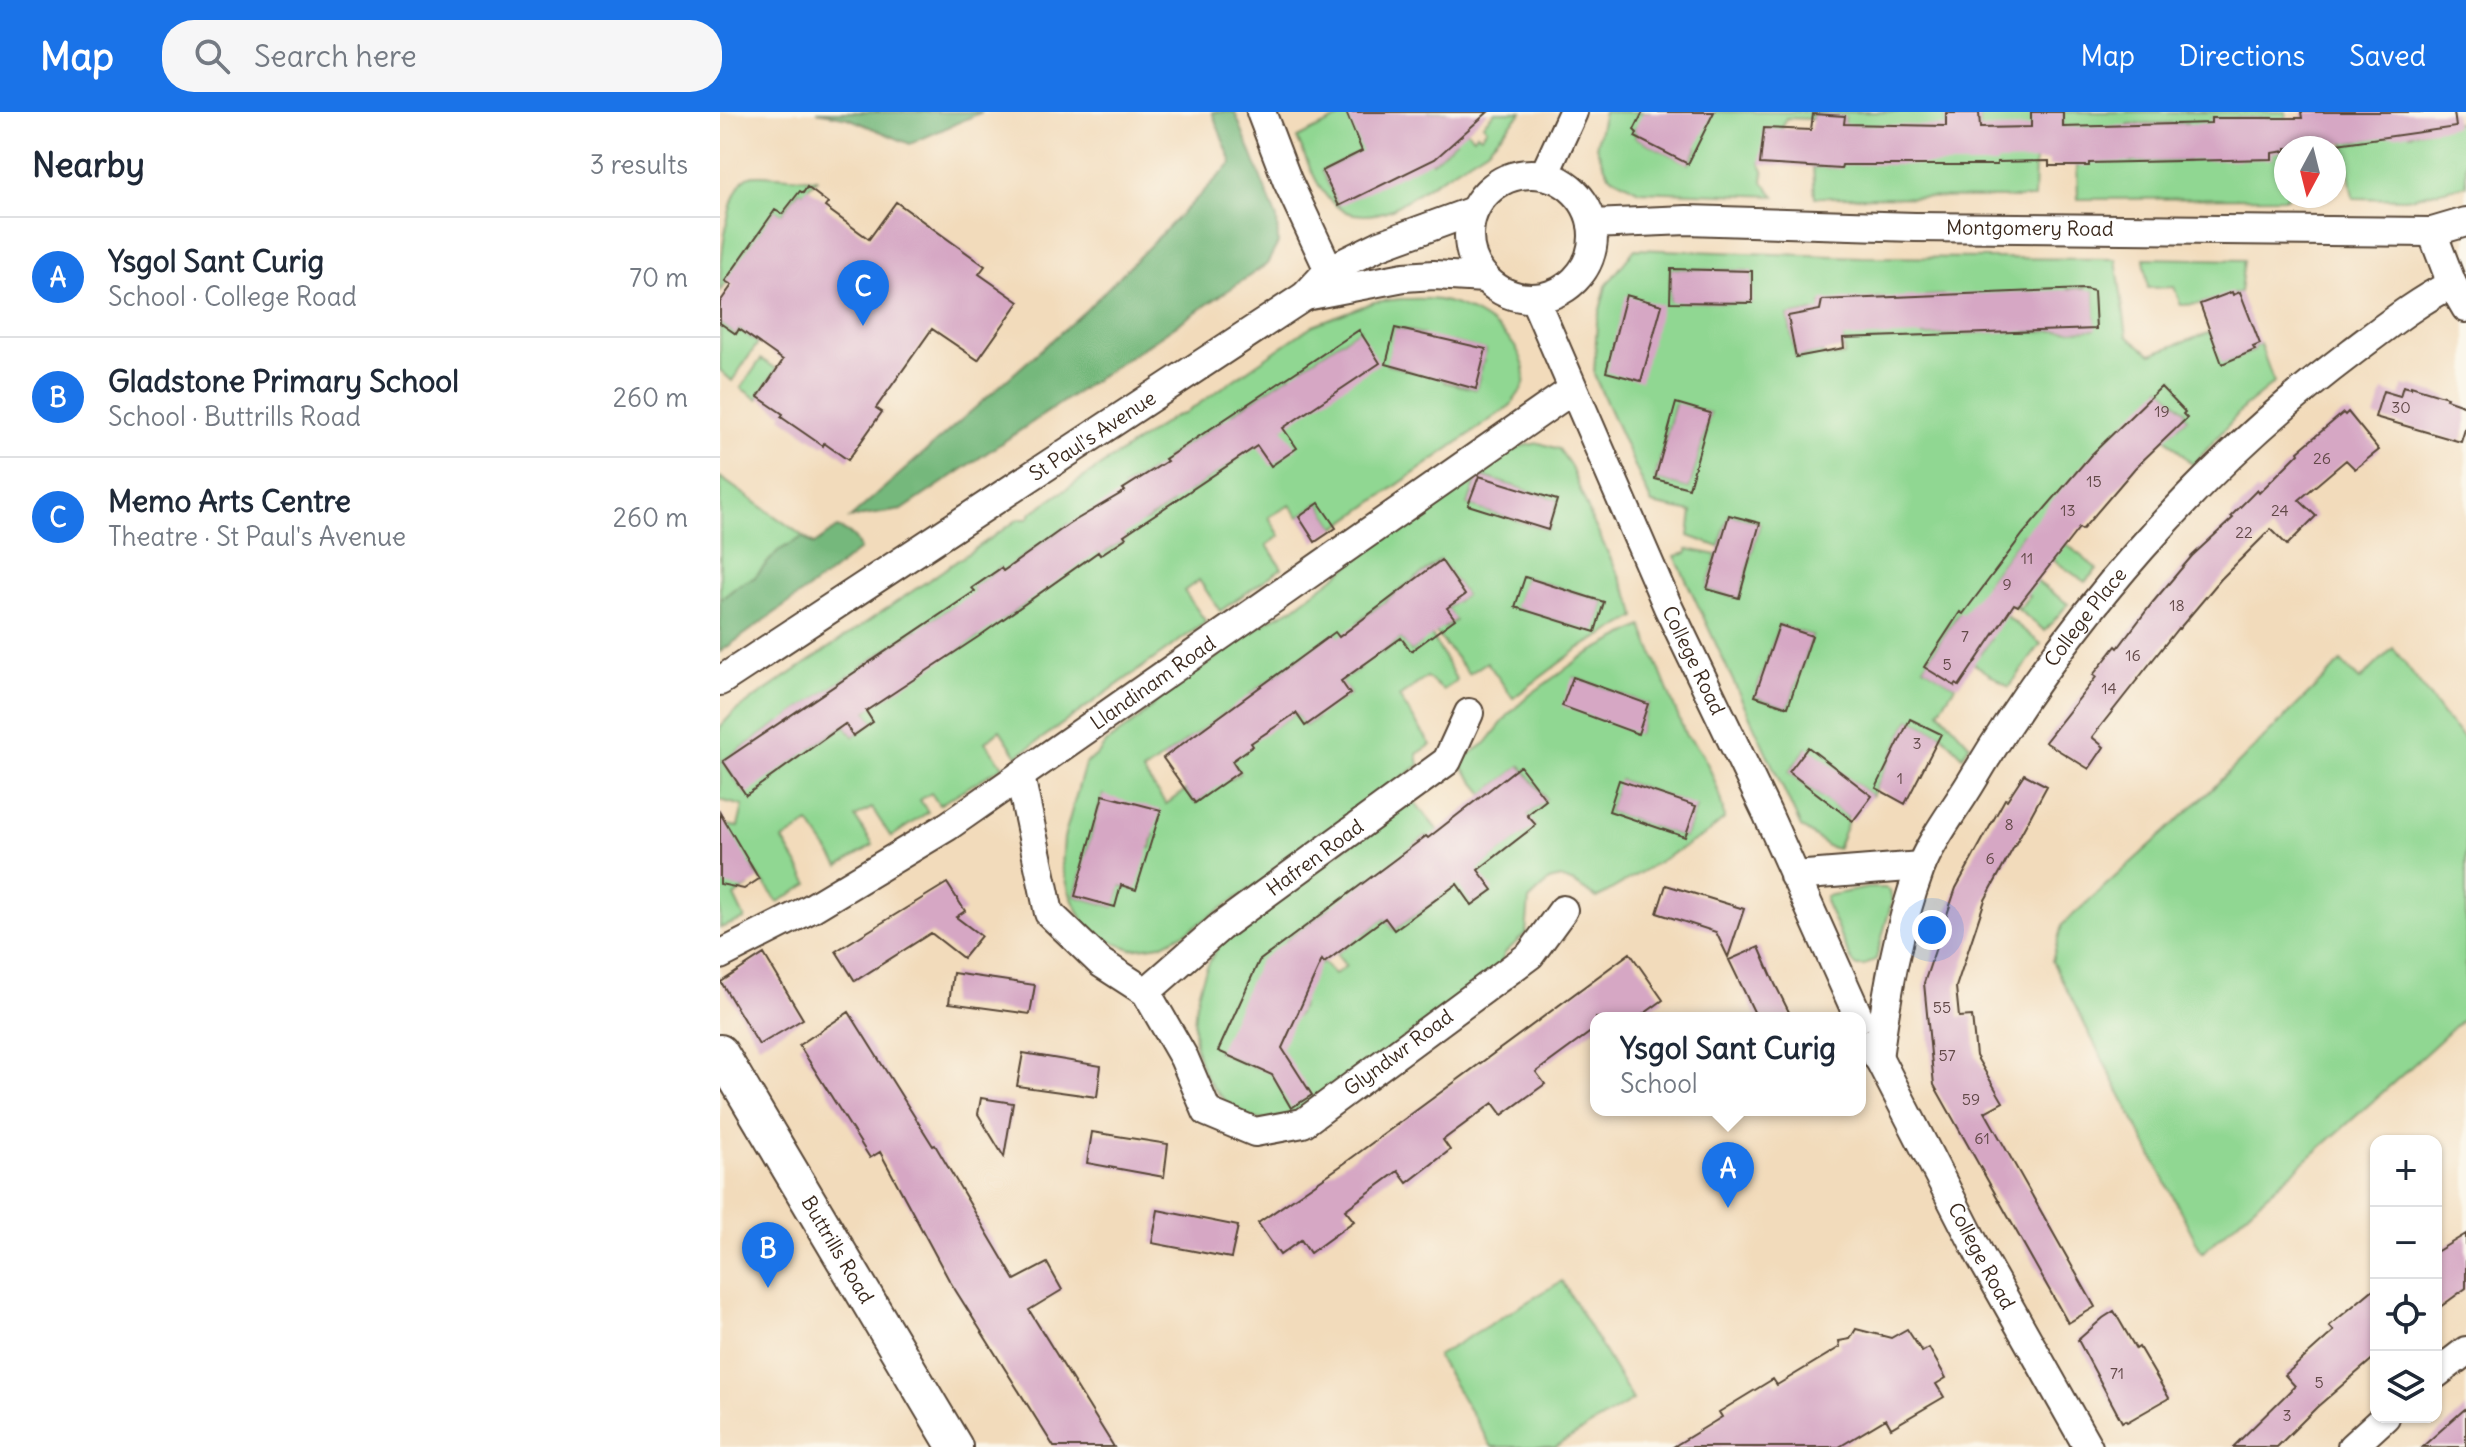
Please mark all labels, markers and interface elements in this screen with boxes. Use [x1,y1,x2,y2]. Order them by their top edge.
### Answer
search box [162,20,722,92]
text: Map [40,33,114,80]
icon: search [190,34,234,78]
text: Search here [254,37,417,75]
text: Map [2080,38,2135,74]
text: Directions [2179,38,2305,74]
text: Saved [2349,38,2426,74]
north arrow [2274,136,2346,208]
text: Nearby [32,143,145,186]
text: 3 results [590,148,688,181]
street label: Montgomery Road [1946,214,2114,241]
text: Ysgol Sant Curig [108,242,324,280]
pin: C [837,260,889,326]
text: A [50,261,66,294]
text: 70 m [629,261,688,294]
text: School · College Road [108,280,357,313]
text: Gladstone Primary School [108,362,459,400]
text: B [49,381,67,414]
text: 260 m [613,381,688,414]
street label: St Paul's Avenue [1024,385,1160,486]
house number: 30 [2391,397,2411,417]
text: School · Buttrills Road [108,400,361,433]
house number: 19 [2154,401,2170,421]
house number: 26 [2313,448,2331,468]
house number: 15 [2086,471,2102,491]
text: Memo Arts Centre [108,482,351,520]
house number: 13 [2060,500,2076,520]
house number: 24 [2271,500,2289,520]
text: C [49,501,67,534]
text: 260 m [613,501,688,534]
text: Theatre · St Paul's Avenue [108,520,406,553]
house number: 22 [2235,522,2253,542]
house number: 11 [2021,548,2033,568]
street label: College Place [2038,562,2132,671]
house number: 9 [2002,574,2012,594]
house number: 18 [2169,595,2185,615]
street label: College Road [1657,602,1731,719]
house number: 7 [1961,626,1969,646]
street label: Llandinam Road [1085,630,1220,735]
house number: 16 [2125,645,2141,665]
house number: 5 [1942,654,1952,674]
house number: 14 [2101,678,2117,698]
house number: 3 [1912,733,1922,753]
house number: 1 [1897,768,1903,788]
street label: Hafren Road [1261,813,1368,901]
house number: 8 [2004,814,2014,834]
house number: 6 [1985,848,1995,868]
your location [1912,910,1952,950]
house number: 55 [1933,997,1951,1017]
street label: Glyndwr Road [1339,1003,1458,1101]
popup [1590,1012,1866,1116]
text: Ysgol Sant Curig [1620,1029,1836,1067]
house number: 57 [1938,1045,1956,1065]
text: School [1620,1067,1698,1100]
house number: 59 [1962,1089,1980,1109]
house number: 61 [1974,1128,1990,1148]
map controls [2370,1135,2442,1423]
button: + [2370,1135,2442,1207]
pin: A [1702,1142,1754,1208]
street label: Buttrills Road [796,1191,880,1308]
street label: College Road [1943,1198,2021,1314]
button: − [2370,1207,2442,1279]
pin: B [742,1222,794,1288]
button: locate [2370,1279,2442,1351]
button: layers [2370,1351,2442,1423]
house number: 71 [2110,1363,2124,1383]
house number: 5 [2314,1372,2324,1392]
house number: 3 [2282,1405,2292,1425]

